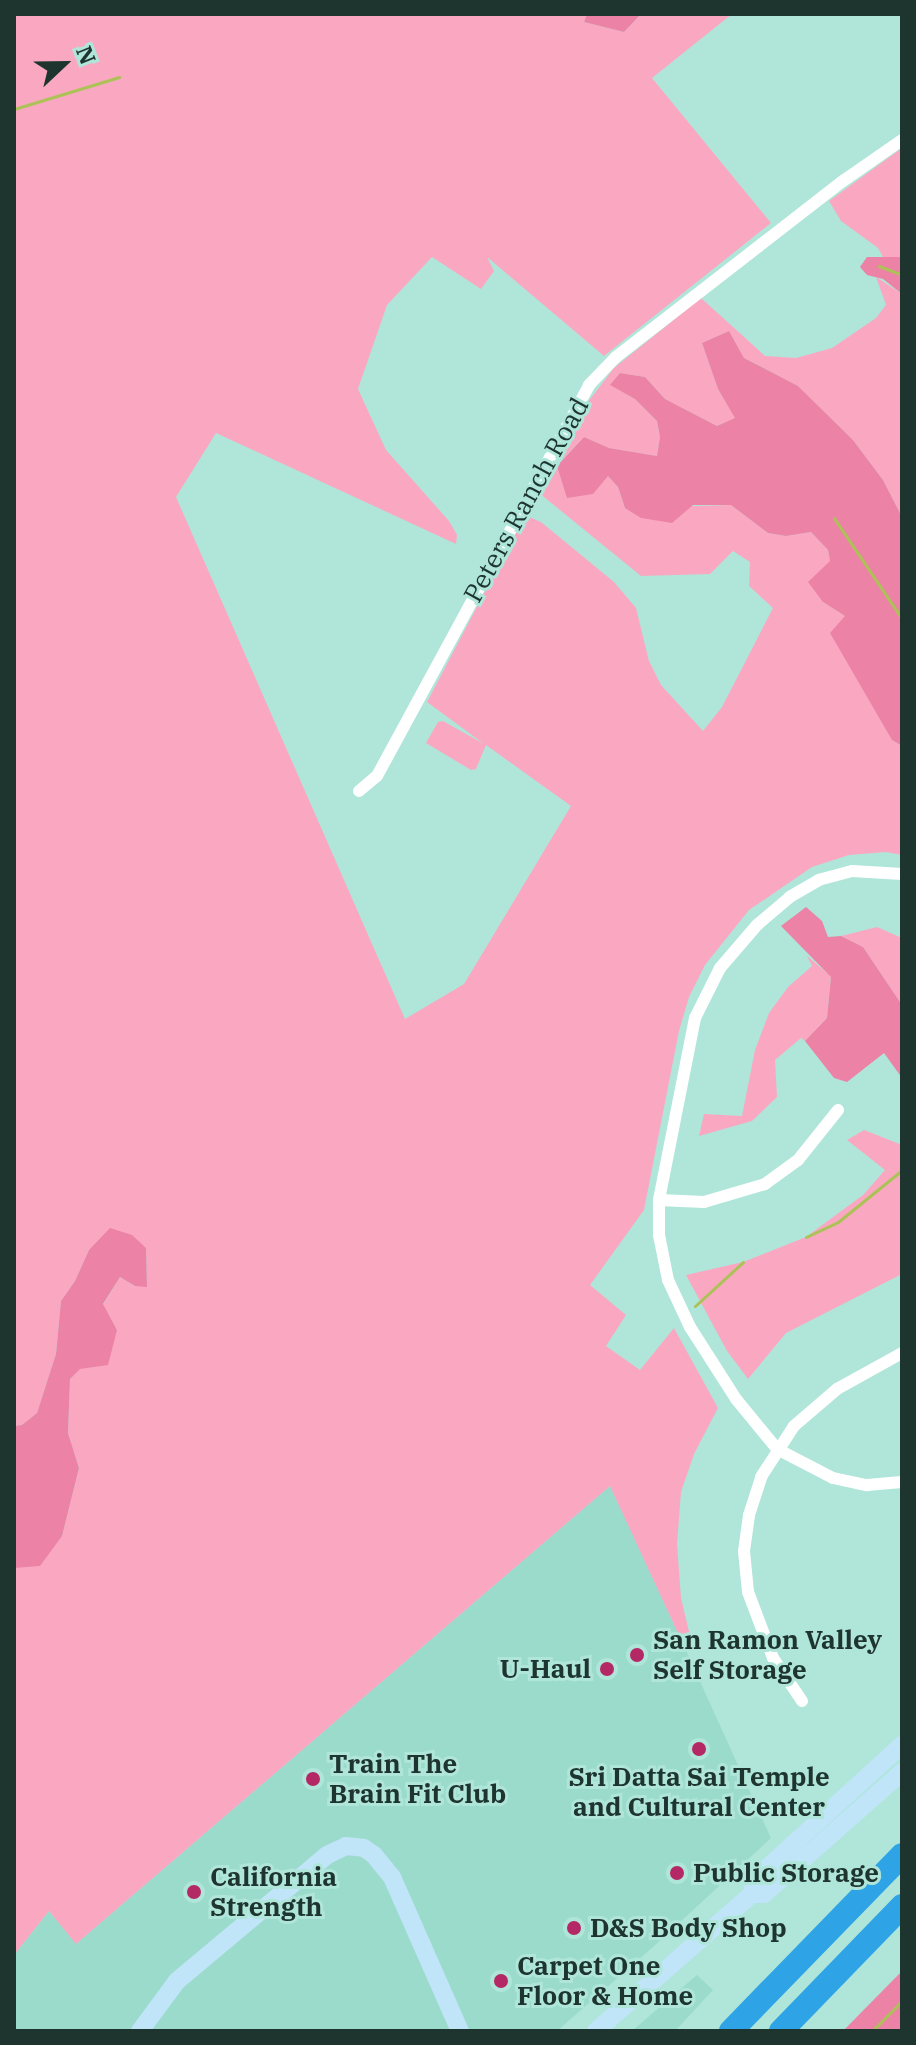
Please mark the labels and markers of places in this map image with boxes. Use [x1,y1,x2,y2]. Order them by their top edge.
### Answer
place label: San Ramon Valley Self Storage [653,1624,882,1686]
marker: San Ramon Valley Self Storage [628,1646,646,1664]
place label: U-Haul [499,1653,591,1685]
marker: U-Haul [598,1660,616,1678]
marker: Sri Datta Sai Temple and Cultural Center [690,1740,708,1758]
place label: Train The Brain Fit Club [329,1748,506,1810]
place label: Sri Datta Sai Temple and Cultural Center [568,1761,830,1822]
marker: Train The Brain Fit Club [304,1770,322,1788]
place label: Public Storage [693,1857,879,1889]
place label: California Strength [210,1861,337,1922]
marker: Public Storage [668,1864,686,1882]
marker: California Strength [185,1883,203,1901]
place label: D&S Body Shop [590,1912,787,1944]
marker: D&S Body Shop [565,1919,583,1937]
place label: Carpet One Floor & Home [517,1950,693,2012]
marker: Carpet One Floor & Home [492,1972,510,1990]

